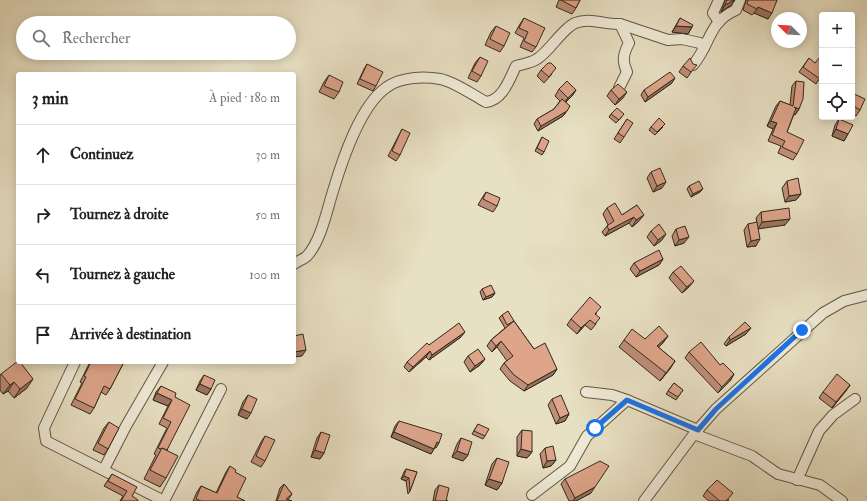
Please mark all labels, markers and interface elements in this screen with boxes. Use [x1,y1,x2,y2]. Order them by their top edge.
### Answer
north arrow [771,12,807,48]
map controls [819,12,855,120]
button: + [819,12,855,48]
search box [16,16,296,60]
icon: search [30,27,52,49]
text: Rechercher [62,29,130,48]
button: − [819,48,855,84]
button: locate [819,84,855,120]
text: 3 min [32,88,69,109]
text: À pied · 180 m [209,90,280,106]
icon: ahead [32,144,54,166]
text: Continuez [70,145,134,164]
text: 30 m [256,147,280,163]
icon: right [32,204,54,226]
text: Tournez à droite [70,205,169,224]
text: 50 m [255,207,280,223]
icon: left [32,264,54,286]
text: Tournez à gauche [70,265,175,284]
text: 100 m [249,267,280,283]
route end [793,321,811,339]
icon: arrive [32,324,54,346]
text: Arrivée à destination [70,325,191,344]
route start [586,419,604,437]

